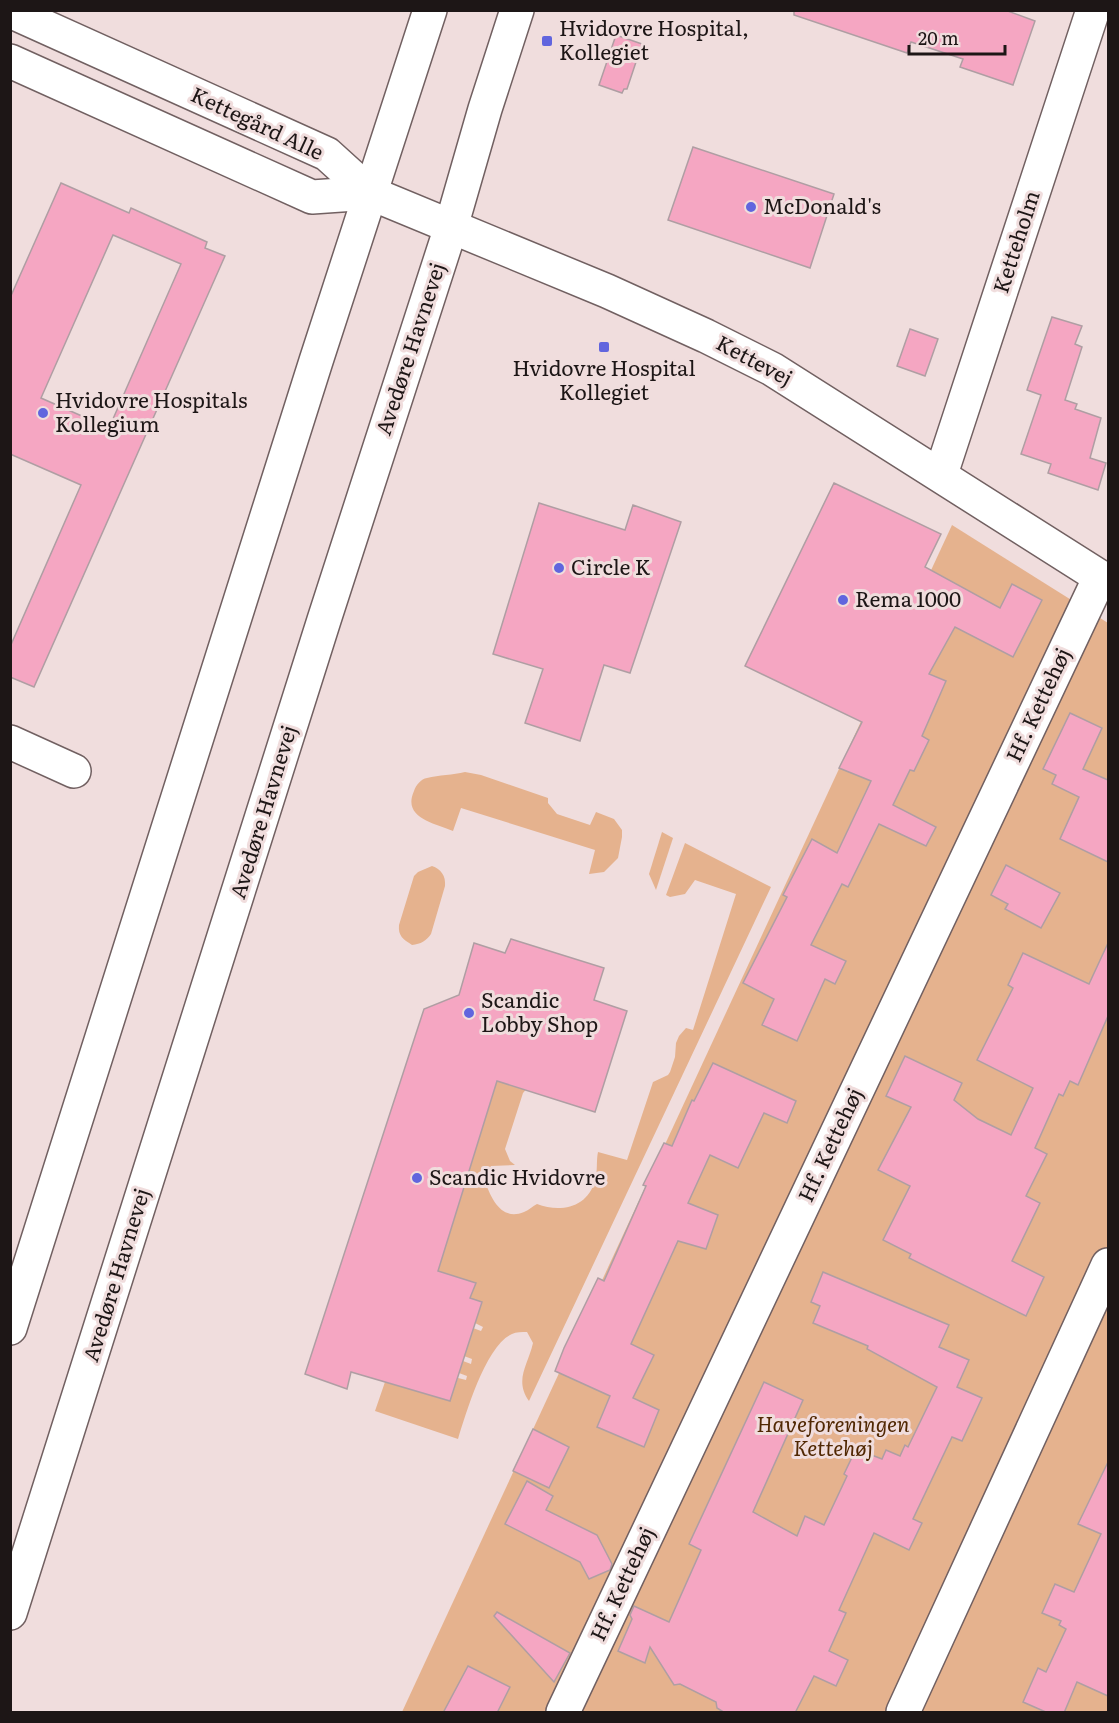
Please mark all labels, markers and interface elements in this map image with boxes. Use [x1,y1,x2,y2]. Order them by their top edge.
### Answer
place label: Hvidovre Hospital, Kollegiet [559,11,749,66]
scale bar [909,18,1005,56]
text: 20 m [918,24,959,51]
marker: Hvidovre Hospital, Kollegiet [540,34,554,48]
street label: Kettegård Alle [187,77,330,166]
street label: Ketteholm [983,186,1046,297]
place label: McDonald's [763,189,881,220]
marker: McDonald's [744,200,758,214]
street label: Avedøre Havnevej [366,258,451,439]
street label: Kettevej [711,326,799,392]
marker: Hvidovre Hospital Kollegiet [597,340,611,354]
place label: Hvidovre Hospital Kollegiet [513,351,695,406]
place label: Hvidovre Hospitals Kollegium [55,383,247,438]
marker: Hvidovre Hospitals Kollegium [36,406,50,420]
place label: Circle K [571,550,651,581]
marker: Circle K [552,561,566,575]
place label: Rema 1000 [855,582,961,613]
marker: Rema 1000 [836,593,850,607]
street label: Hf. Kettehøj [997,642,1077,766]
street label: Avedøre Havnevej [220,721,303,902]
place label: Scandic Lobby Shop [481,983,598,1038]
marker: Scandic Lobby Shop [462,1006,476,1020]
street label: Hf. Kettehøj [789,1082,869,1206]
place label: Scandic Hvidovre [429,1160,605,1191]
marker: Scandic Hvidovre [410,1171,424,1185]
street label: Avedøre Havnevej [73,1184,156,1365]
park label: Haveforeningen Kettehøj [757,1407,910,1462]
street label: Hf. Kettehøj [581,1521,661,1645]

